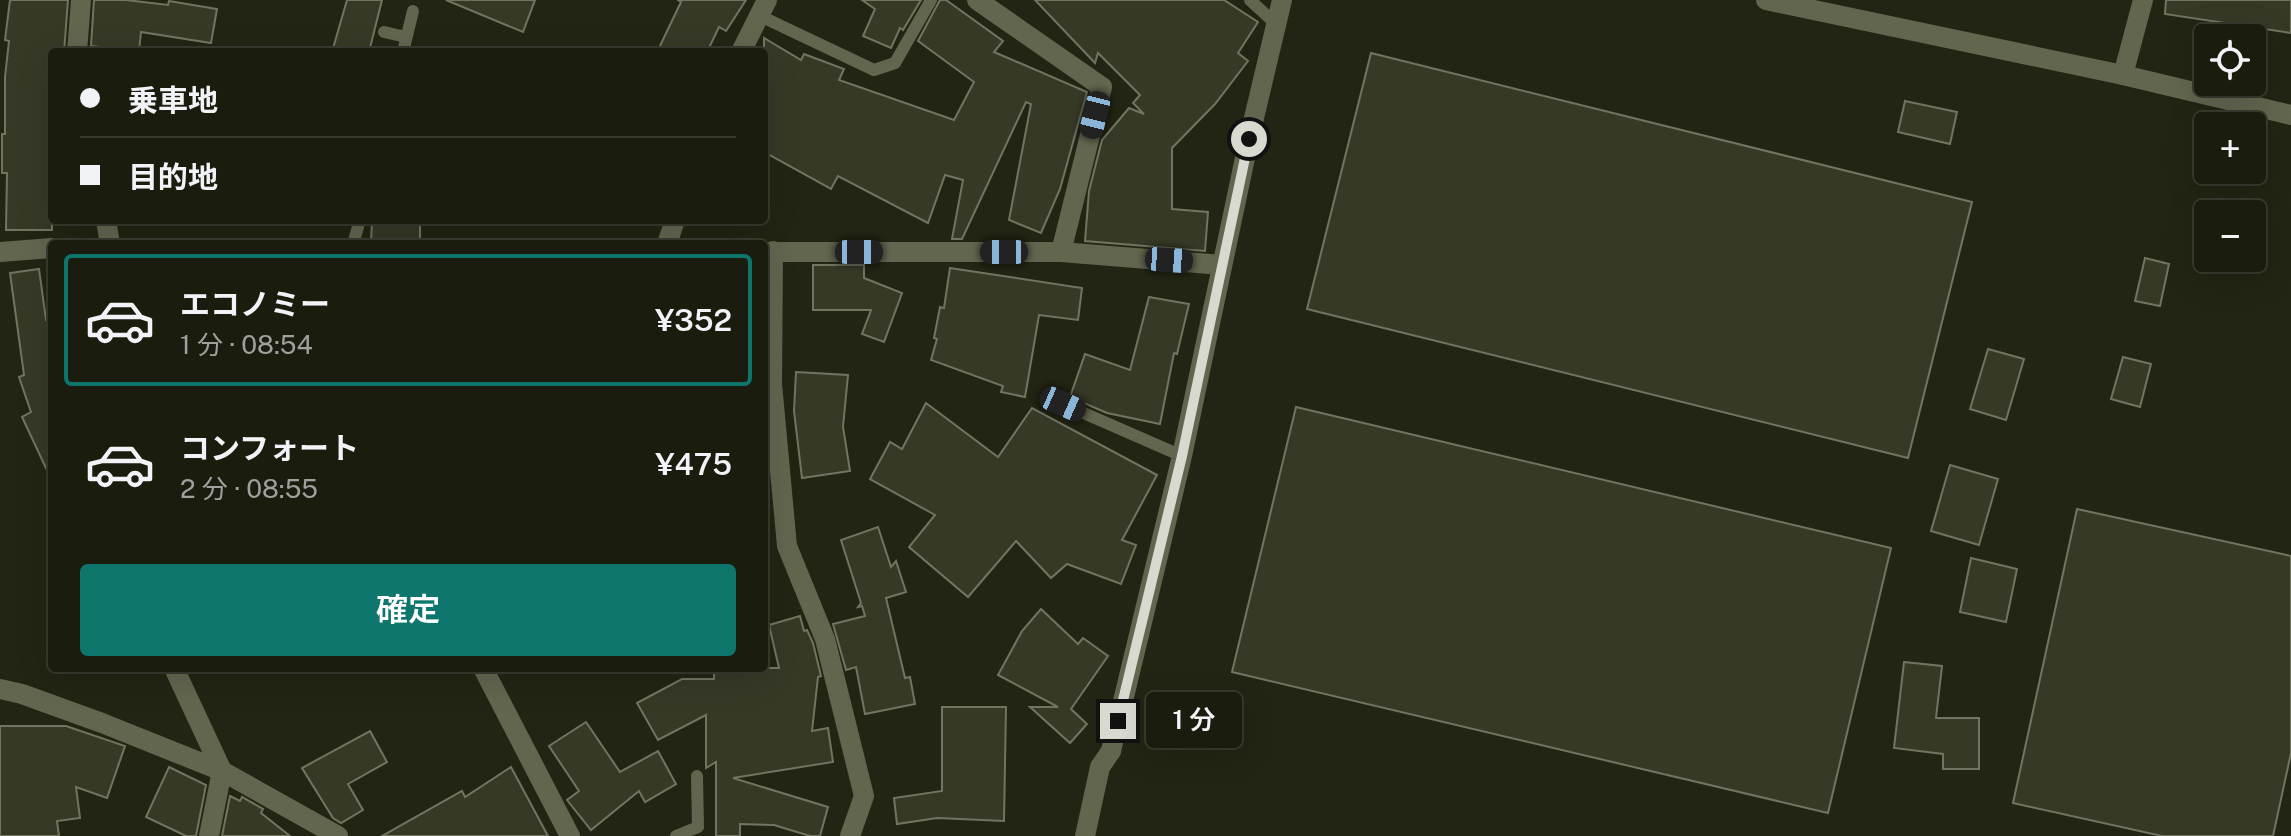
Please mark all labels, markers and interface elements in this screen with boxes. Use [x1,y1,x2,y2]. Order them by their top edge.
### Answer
map controls [2194,24,2266,272]
button: locate [2194,24,2266,96]
text: 乗車地 [128,82,218,118]
car [1078,89,1112,141]
button: + [2194,112,2266,184]
route start [1231,121,1267,157]
text: 目的地 [128,159,218,195]
button: − [2194,200,2266,272]
car [835,240,883,264]
car [980,240,1028,264]
car [1144,246,1194,274]
icon: car [84,284,156,356]
text: エコノミー [180,286,330,322]
text: ¥352 [655,302,732,338]
text: 1 分 · 08:54 [180,329,313,360]
car [1036,383,1090,425]
icon: car [84,428,156,500]
text: コンフォート [180,430,359,466]
text: ¥475 [655,446,732,482]
text: 2 分 · 08:55 [180,473,318,504]
button: 確定 [80,564,736,656]
callout: 1 分 [1146,693,1242,749]
route end [1100,703,1136,739]
text: 1 分 [1173,704,1215,735]

